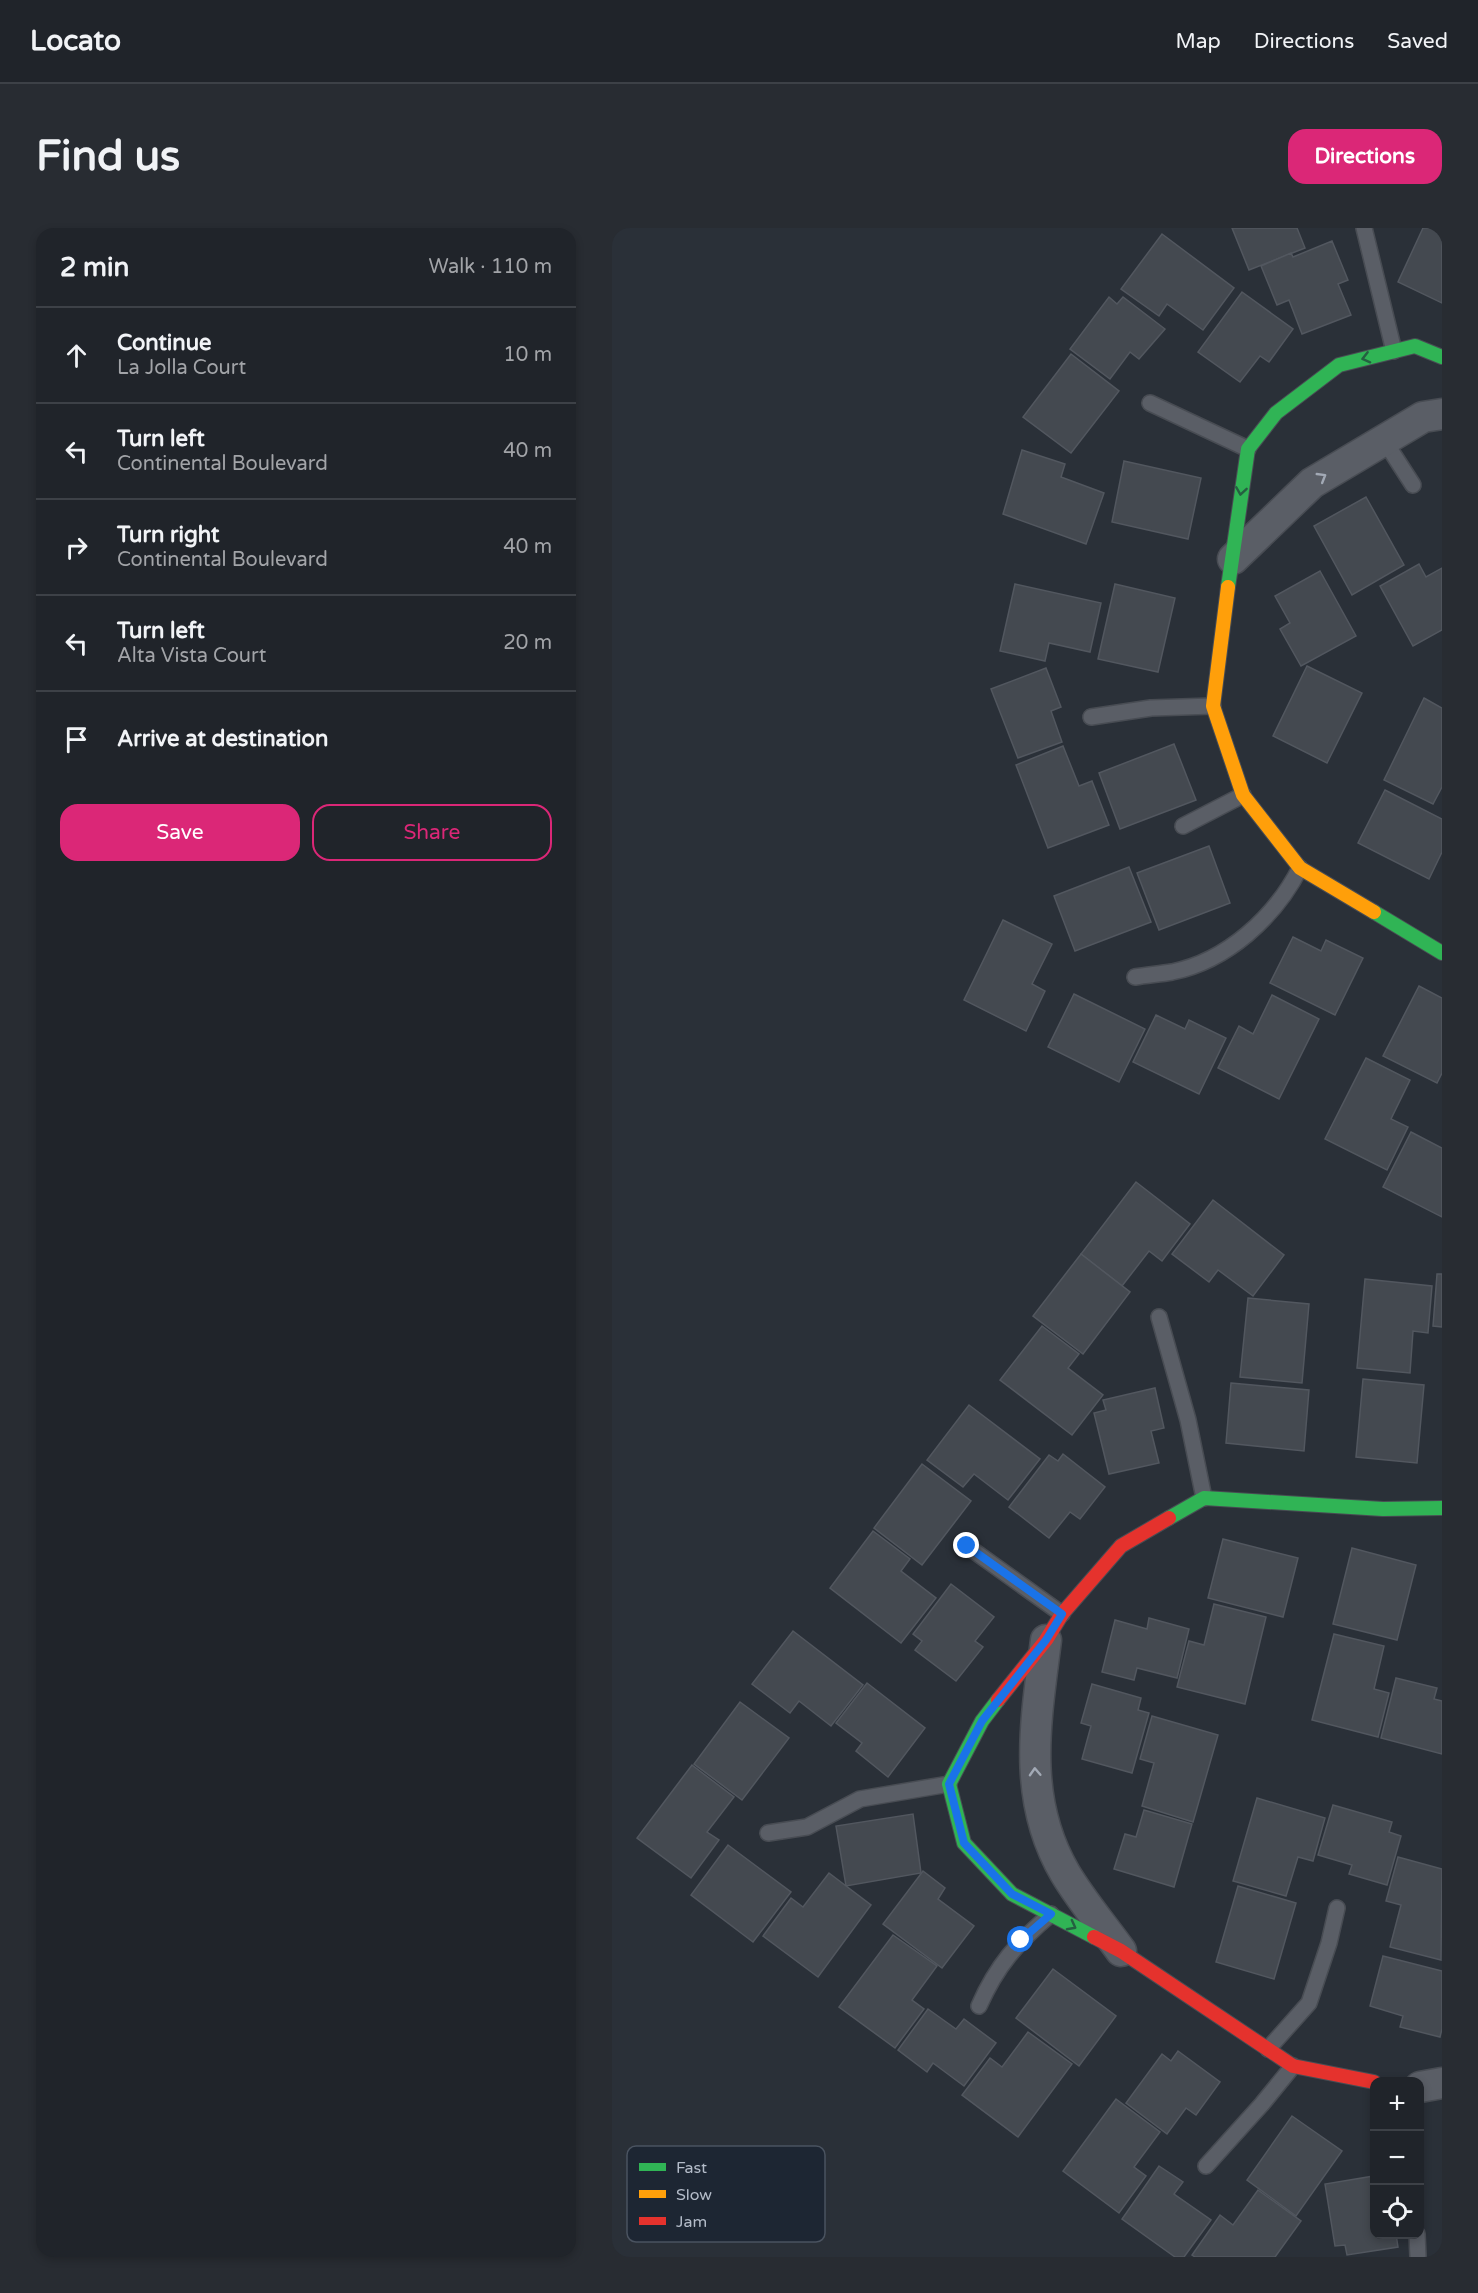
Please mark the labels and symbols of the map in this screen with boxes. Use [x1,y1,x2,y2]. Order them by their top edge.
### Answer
one-way arrow [1361,351,1371,364]
one-way arrow [1316,473,1326,485]
one-way arrow [1236,486,1248,496]
route end [953,1532,979,1558]
one-way arrow [1029,1767,1042,1776]
one-way arrow [1066,1918,1077,1930]
route start [1007,1926,1033,1952]
legend [627,2146,825,2242]
text: Fast [676,2158,707,2178]
text: Slow [676,2185,712,2205]
text: Jam [676,2212,707,2232]

